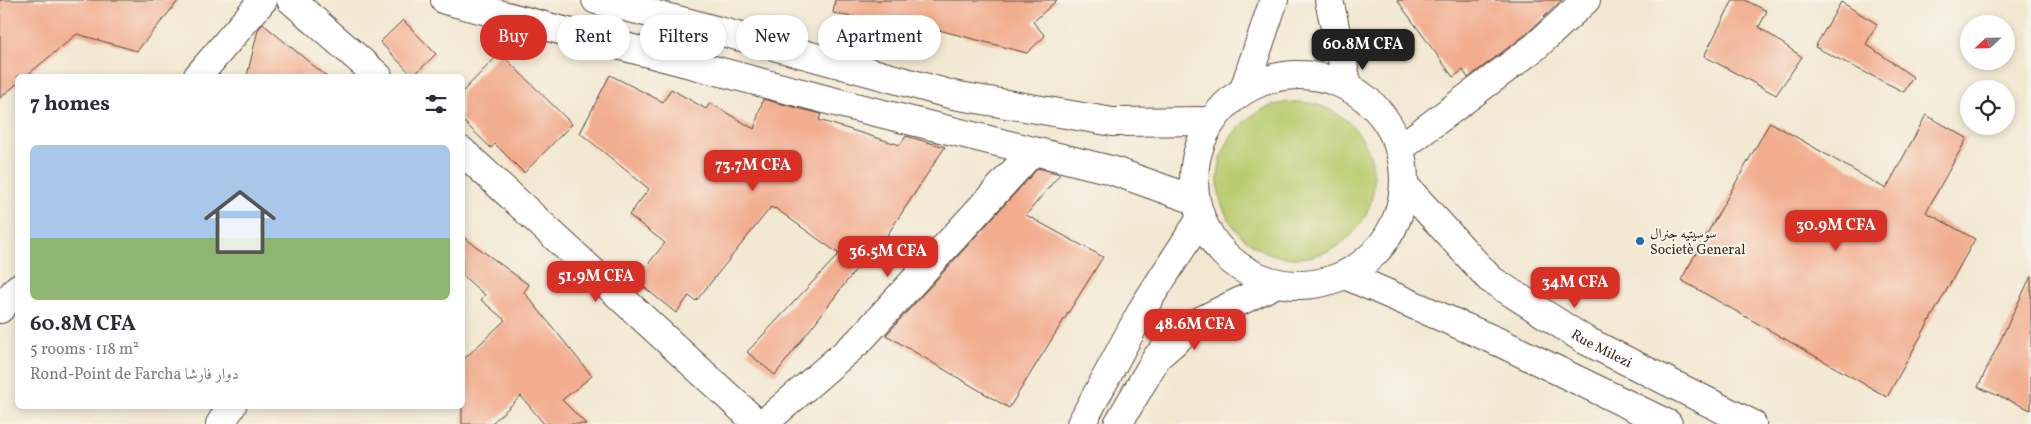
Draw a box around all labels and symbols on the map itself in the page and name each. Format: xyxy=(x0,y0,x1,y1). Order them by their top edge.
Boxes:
north arrow xyxy=(1960,15,2015,70)
pin: 60.8M CFA xyxy=(1306,28,1420,71)
pin: 73.7M CFA xyxy=(696,150,810,192)
pin: 30.9M CFA xyxy=(1779,210,1893,252)
place label: سوسيتيه جنرال Societè General xyxy=(1650,225,1745,260)
marker: سوسيتيه جنرال Societè General xyxy=(1634,235,1646,247)
pin: 36.5M CFA xyxy=(831,236,945,278)
pin: 51.9M CFA xyxy=(539,260,653,303)
pin: 34M CFA xyxy=(1529,266,1621,309)
pin: 48.6M CFA xyxy=(1138,308,1252,351)
street label: Rue Milezi xyxy=(1567,325,1635,373)

